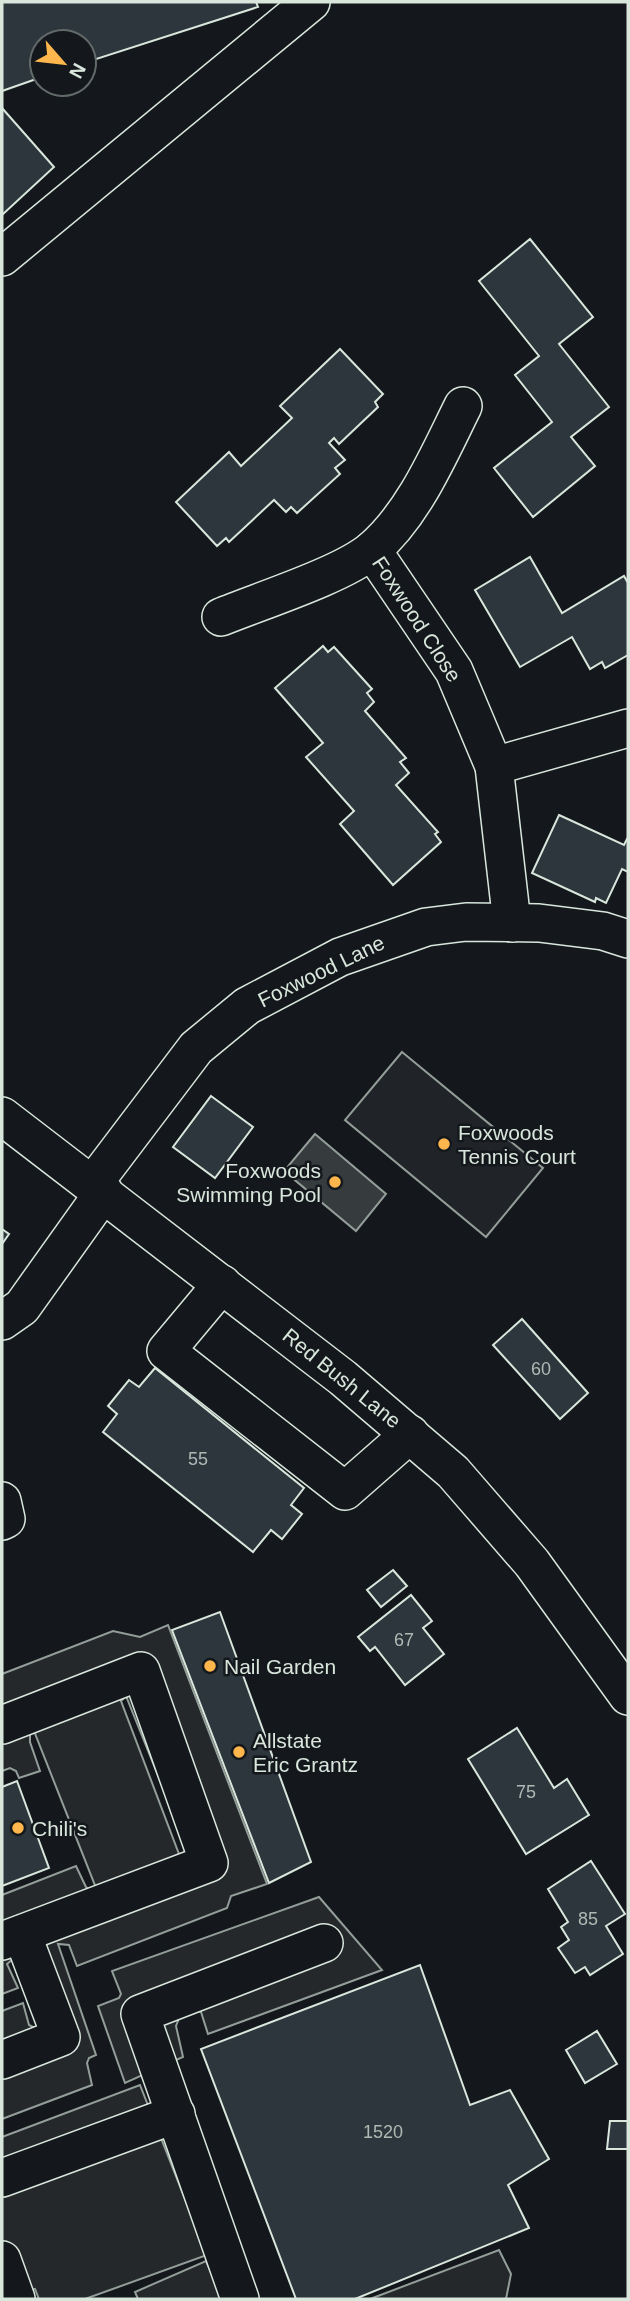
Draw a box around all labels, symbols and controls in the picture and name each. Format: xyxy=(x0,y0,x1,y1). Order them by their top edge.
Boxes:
north arrow xyxy=(28,28,98,98)
text: N xyxy=(65,60,90,82)
street label: Foxwood Close xyxy=(368,552,466,686)
street label: Foxwood Lane xyxy=(254,930,388,1012)
place label: Foxwoods Tennis Court xyxy=(458,1121,576,1168)
marker: Foxwoods Tennis Court xyxy=(436,1136,452,1152)
place label: Foxwoods Swimming Pool xyxy=(176,1159,321,1206)
marker: Foxwoods Swimming Pool xyxy=(327,1174,343,1190)
street label: Red Bush Lane xyxy=(279,1324,405,1432)
house number: 60 xyxy=(531,1359,551,1379)
house number: 55 xyxy=(188,1449,208,1469)
house number: 67 xyxy=(394,1630,414,1650)
place label: Nail Garden xyxy=(224,1655,336,1678)
marker: Nail Garden xyxy=(202,1658,218,1674)
place label: Allstate Eric Grantz xyxy=(253,1729,358,1776)
marker: Allstate Eric Grantz xyxy=(231,1744,247,1760)
house number: 75 xyxy=(516,1782,536,1802)
place label: Chili's xyxy=(32,1817,87,1840)
marker: Chili's xyxy=(10,1820,26,1836)
house number: 85 xyxy=(578,1909,598,1929)
house number: 1520 xyxy=(363,2122,403,2142)

